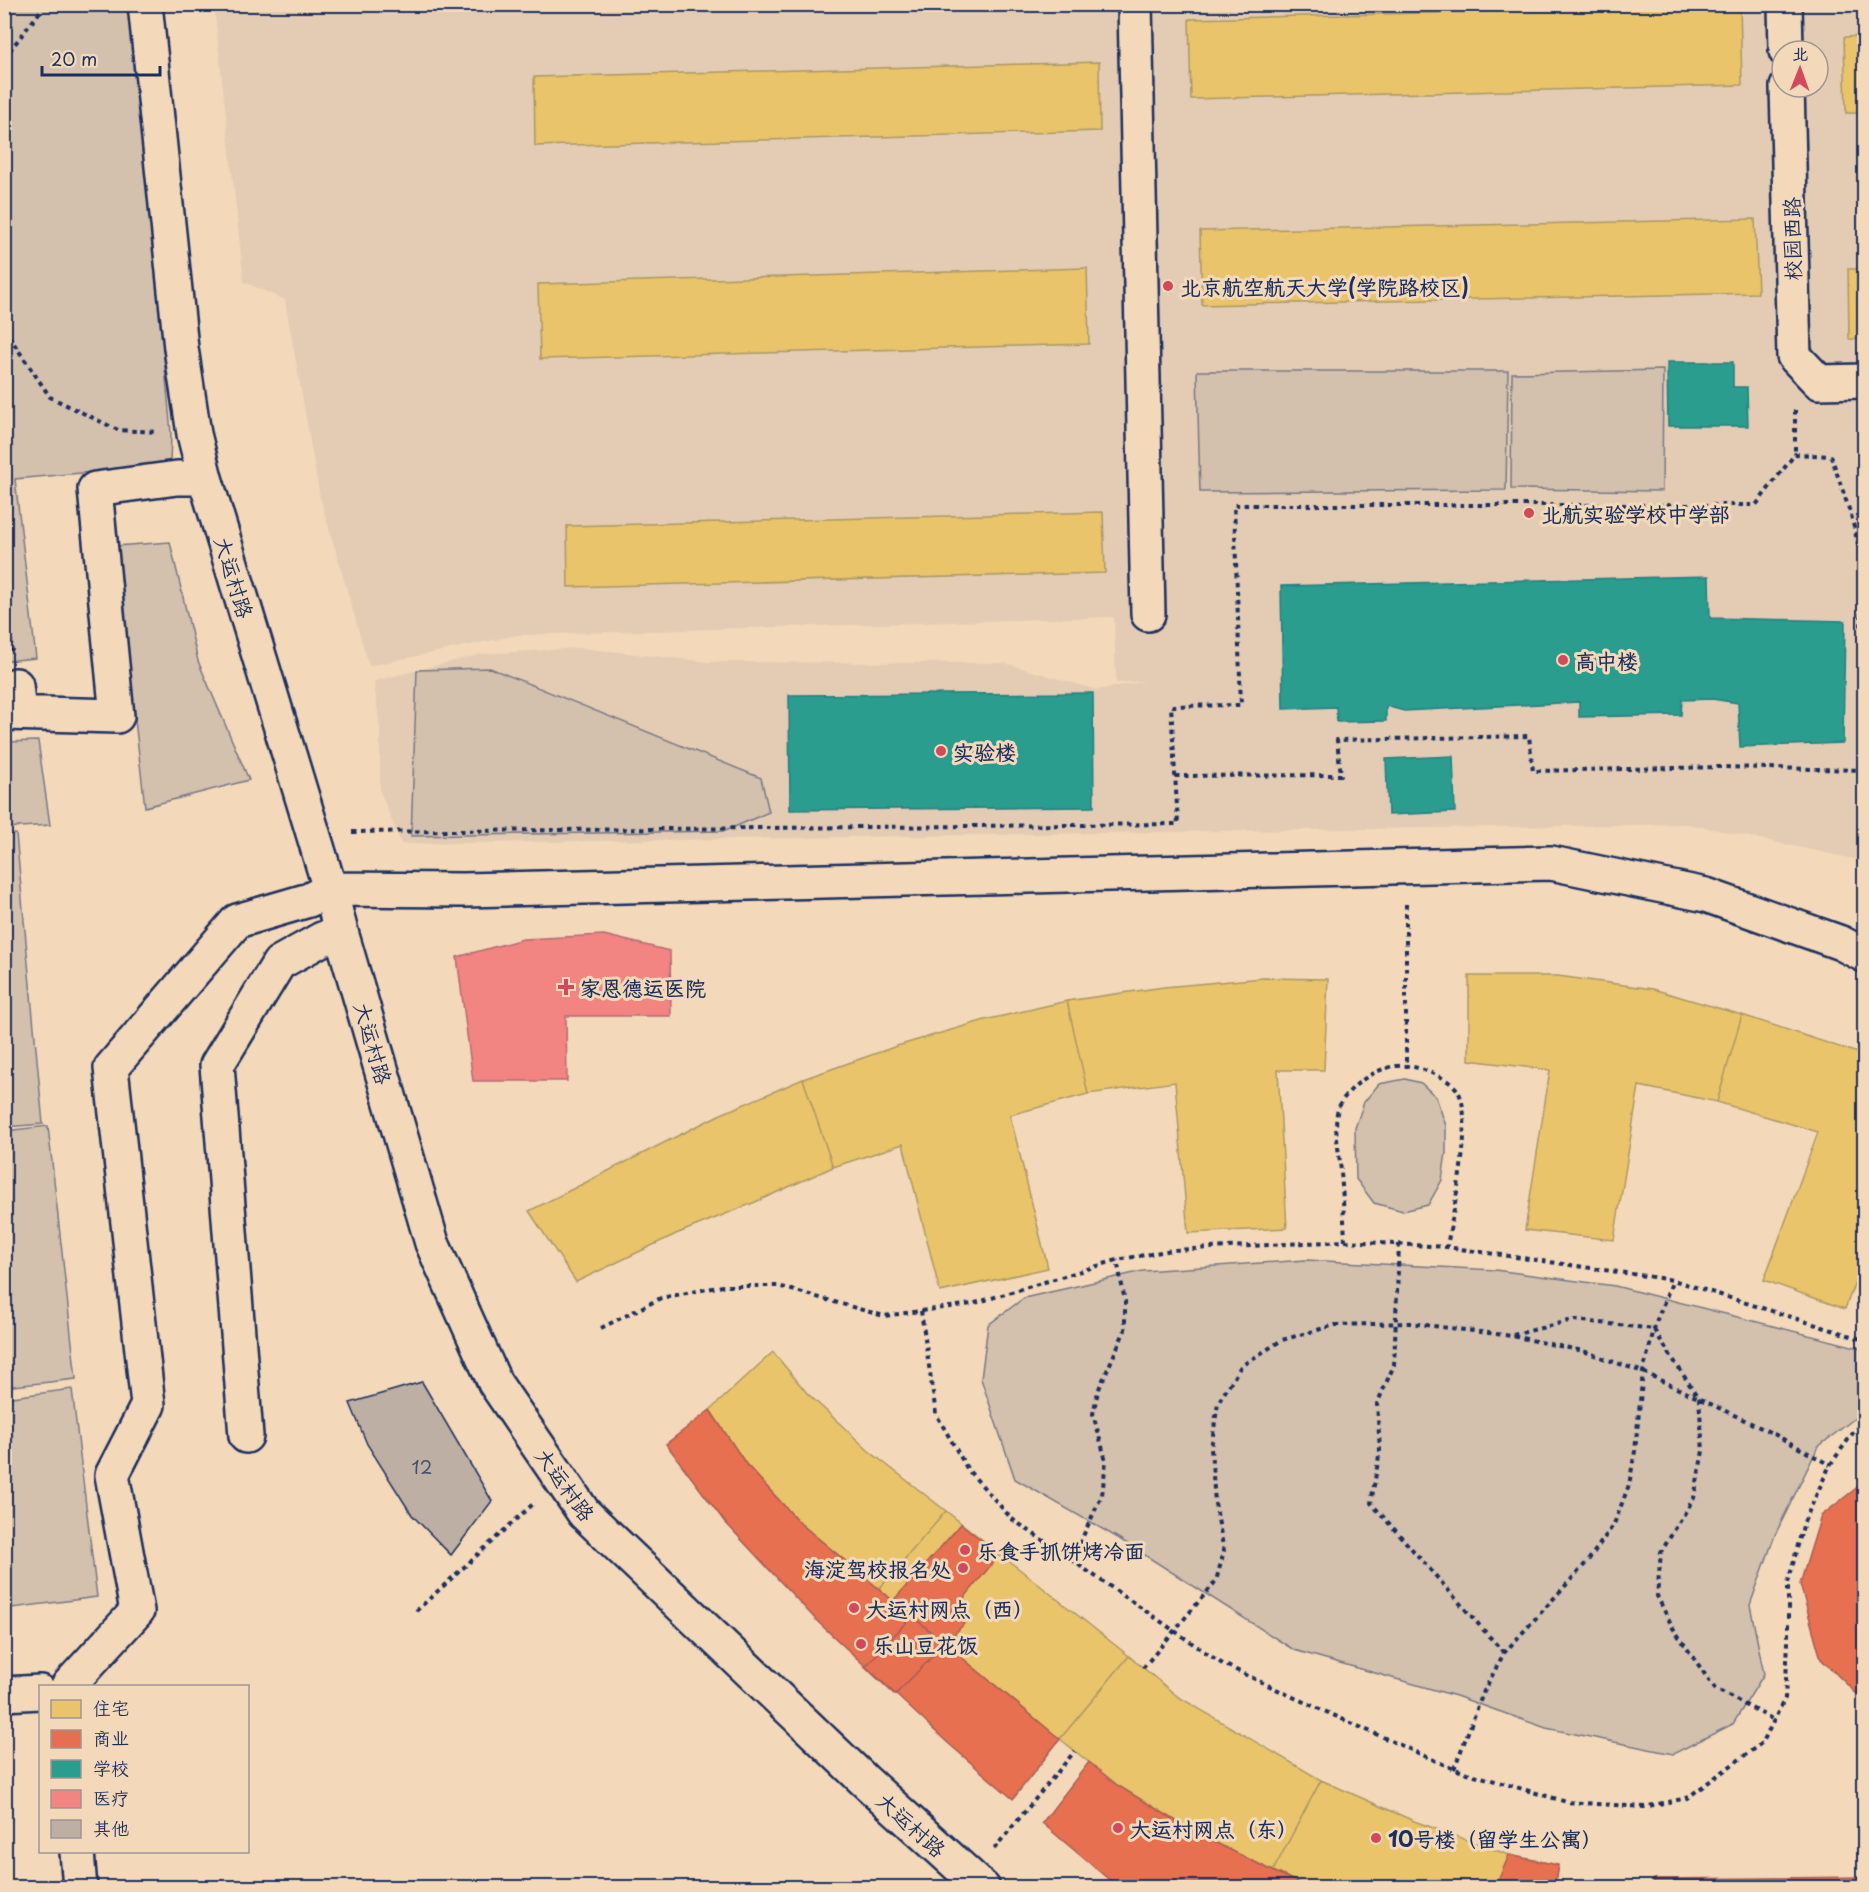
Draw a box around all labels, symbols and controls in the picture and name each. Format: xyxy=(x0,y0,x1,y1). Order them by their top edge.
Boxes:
scale bar xyxy=(42,39,160,77)
north arrow xyxy=(1770,39,1830,99)
text: 北 xyxy=(1792,41,1808,65)
text: 20 m xyxy=(51,45,97,72)
street label: 校园西路 xyxy=(1774,197,1808,281)
place label: 北京航空航天大学(学院路校区) xyxy=(1180,270,1469,302)
marker: 北京航空航天大学(学院路校区) xyxy=(1161,279,1175,293)
place label: 北航实验学校中学部 xyxy=(1541,497,1730,529)
marker: 北航实验学校中学部 xyxy=(1522,506,1536,520)
street label: 大运村路 xyxy=(207,532,263,622)
place label: 高中楼 xyxy=(1575,644,1638,676)
marker: 高中楼 xyxy=(1556,653,1570,667)
place label: 实验楼 xyxy=(953,735,1016,767)
marker: 实验楼 xyxy=(934,744,948,758)
place label: 家恩德运医院 xyxy=(580,971,706,1003)
marker: 家恩德运医院 xyxy=(557,978,575,996)
street label: 大运村路 xyxy=(347,998,401,1088)
street label: 大运村路 xyxy=(528,1441,604,1527)
house number: 12 xyxy=(412,1453,432,1480)
place label: 乐食手抓饼烤冷面 xyxy=(977,1534,1145,1566)
marker: 乐食手抓饼烤冷面 xyxy=(958,1543,972,1557)
place label: 海淀驾校报名处 xyxy=(804,1552,951,1584)
marker: 海淀驾校报名处 xyxy=(956,1561,970,1575)
place label: 大运村网点（西） xyxy=(866,1592,1034,1624)
marker: 大运村网点（西） xyxy=(847,1601,861,1615)
place label: 乐山豆花饭 xyxy=(873,1628,978,1660)
marker: 乐山豆花饭 xyxy=(854,1637,868,1651)
legend xyxy=(39,1685,249,1853)
text: 住宅 xyxy=(93,1694,129,1721)
text: 商业 xyxy=(93,1724,129,1751)
text: 学校 xyxy=(93,1754,129,1781)
text: 医疗 xyxy=(93,1784,129,1811)
street label: 大运村路 xyxy=(870,1784,954,1864)
place label: 大运村网点（东） xyxy=(1130,1812,1298,1844)
text: 其他 xyxy=(93,1814,129,1841)
marker: 大运村网点（东） xyxy=(1111,1821,1125,1835)
place label: 10号楼（留学生公寓） xyxy=(1388,1822,1603,1854)
marker: 10号楼（留学生公寓） xyxy=(1369,1831,1383,1845)

